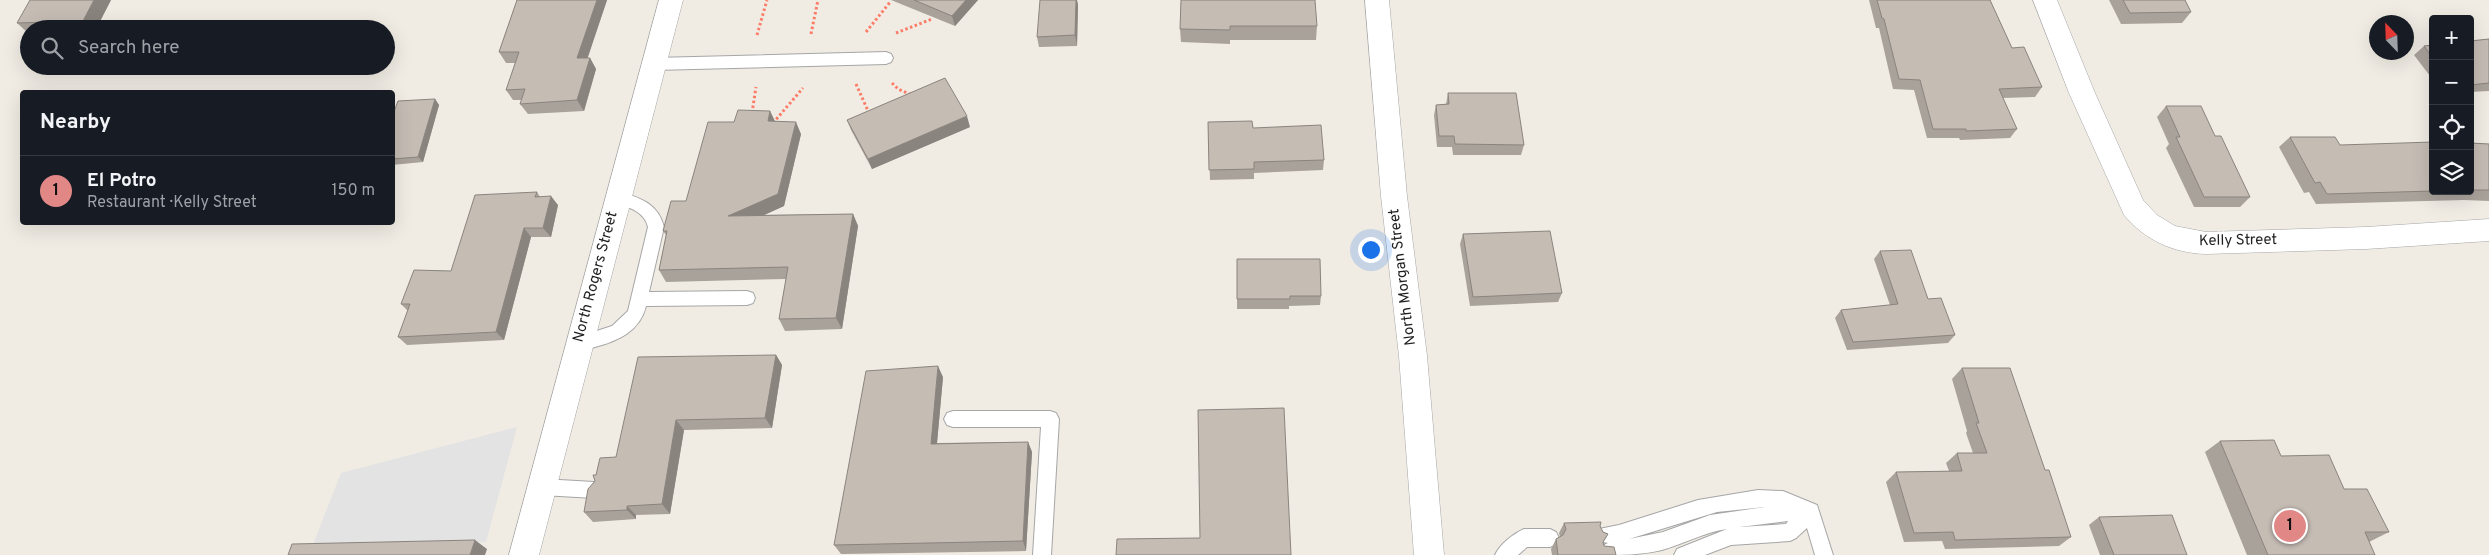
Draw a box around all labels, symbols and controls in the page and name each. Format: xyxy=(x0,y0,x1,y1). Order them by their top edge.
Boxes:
north arrow xyxy=(2369,15,2414,60)
map controls xyxy=(2429,15,2474,195)
button: + xyxy=(2429,15,2474,60)
search box xyxy=(20,20,395,75)
icon: search xyxy=(38,34,66,62)
text: Search here xyxy=(78,36,180,60)
button: − xyxy=(2429,60,2474,105)
button: locate xyxy=(2429,105,2474,150)
text: Nearby xyxy=(40,109,111,136)
button: layers xyxy=(2429,150,2474,195)
text: El Potro xyxy=(87,169,157,193)
text: 1 xyxy=(53,181,59,201)
text: 150 m xyxy=(332,181,375,201)
text: Restaurant · Kelly Street xyxy=(87,193,257,213)
street label: North Morgan Street xyxy=(1385,207,1421,347)
street label: North Rogers Street xyxy=(569,209,623,345)
street label: Kelly Street xyxy=(2199,231,2277,251)
your location xyxy=(1358,237,1384,263)
pin: 1 xyxy=(2274,507,2306,545)

